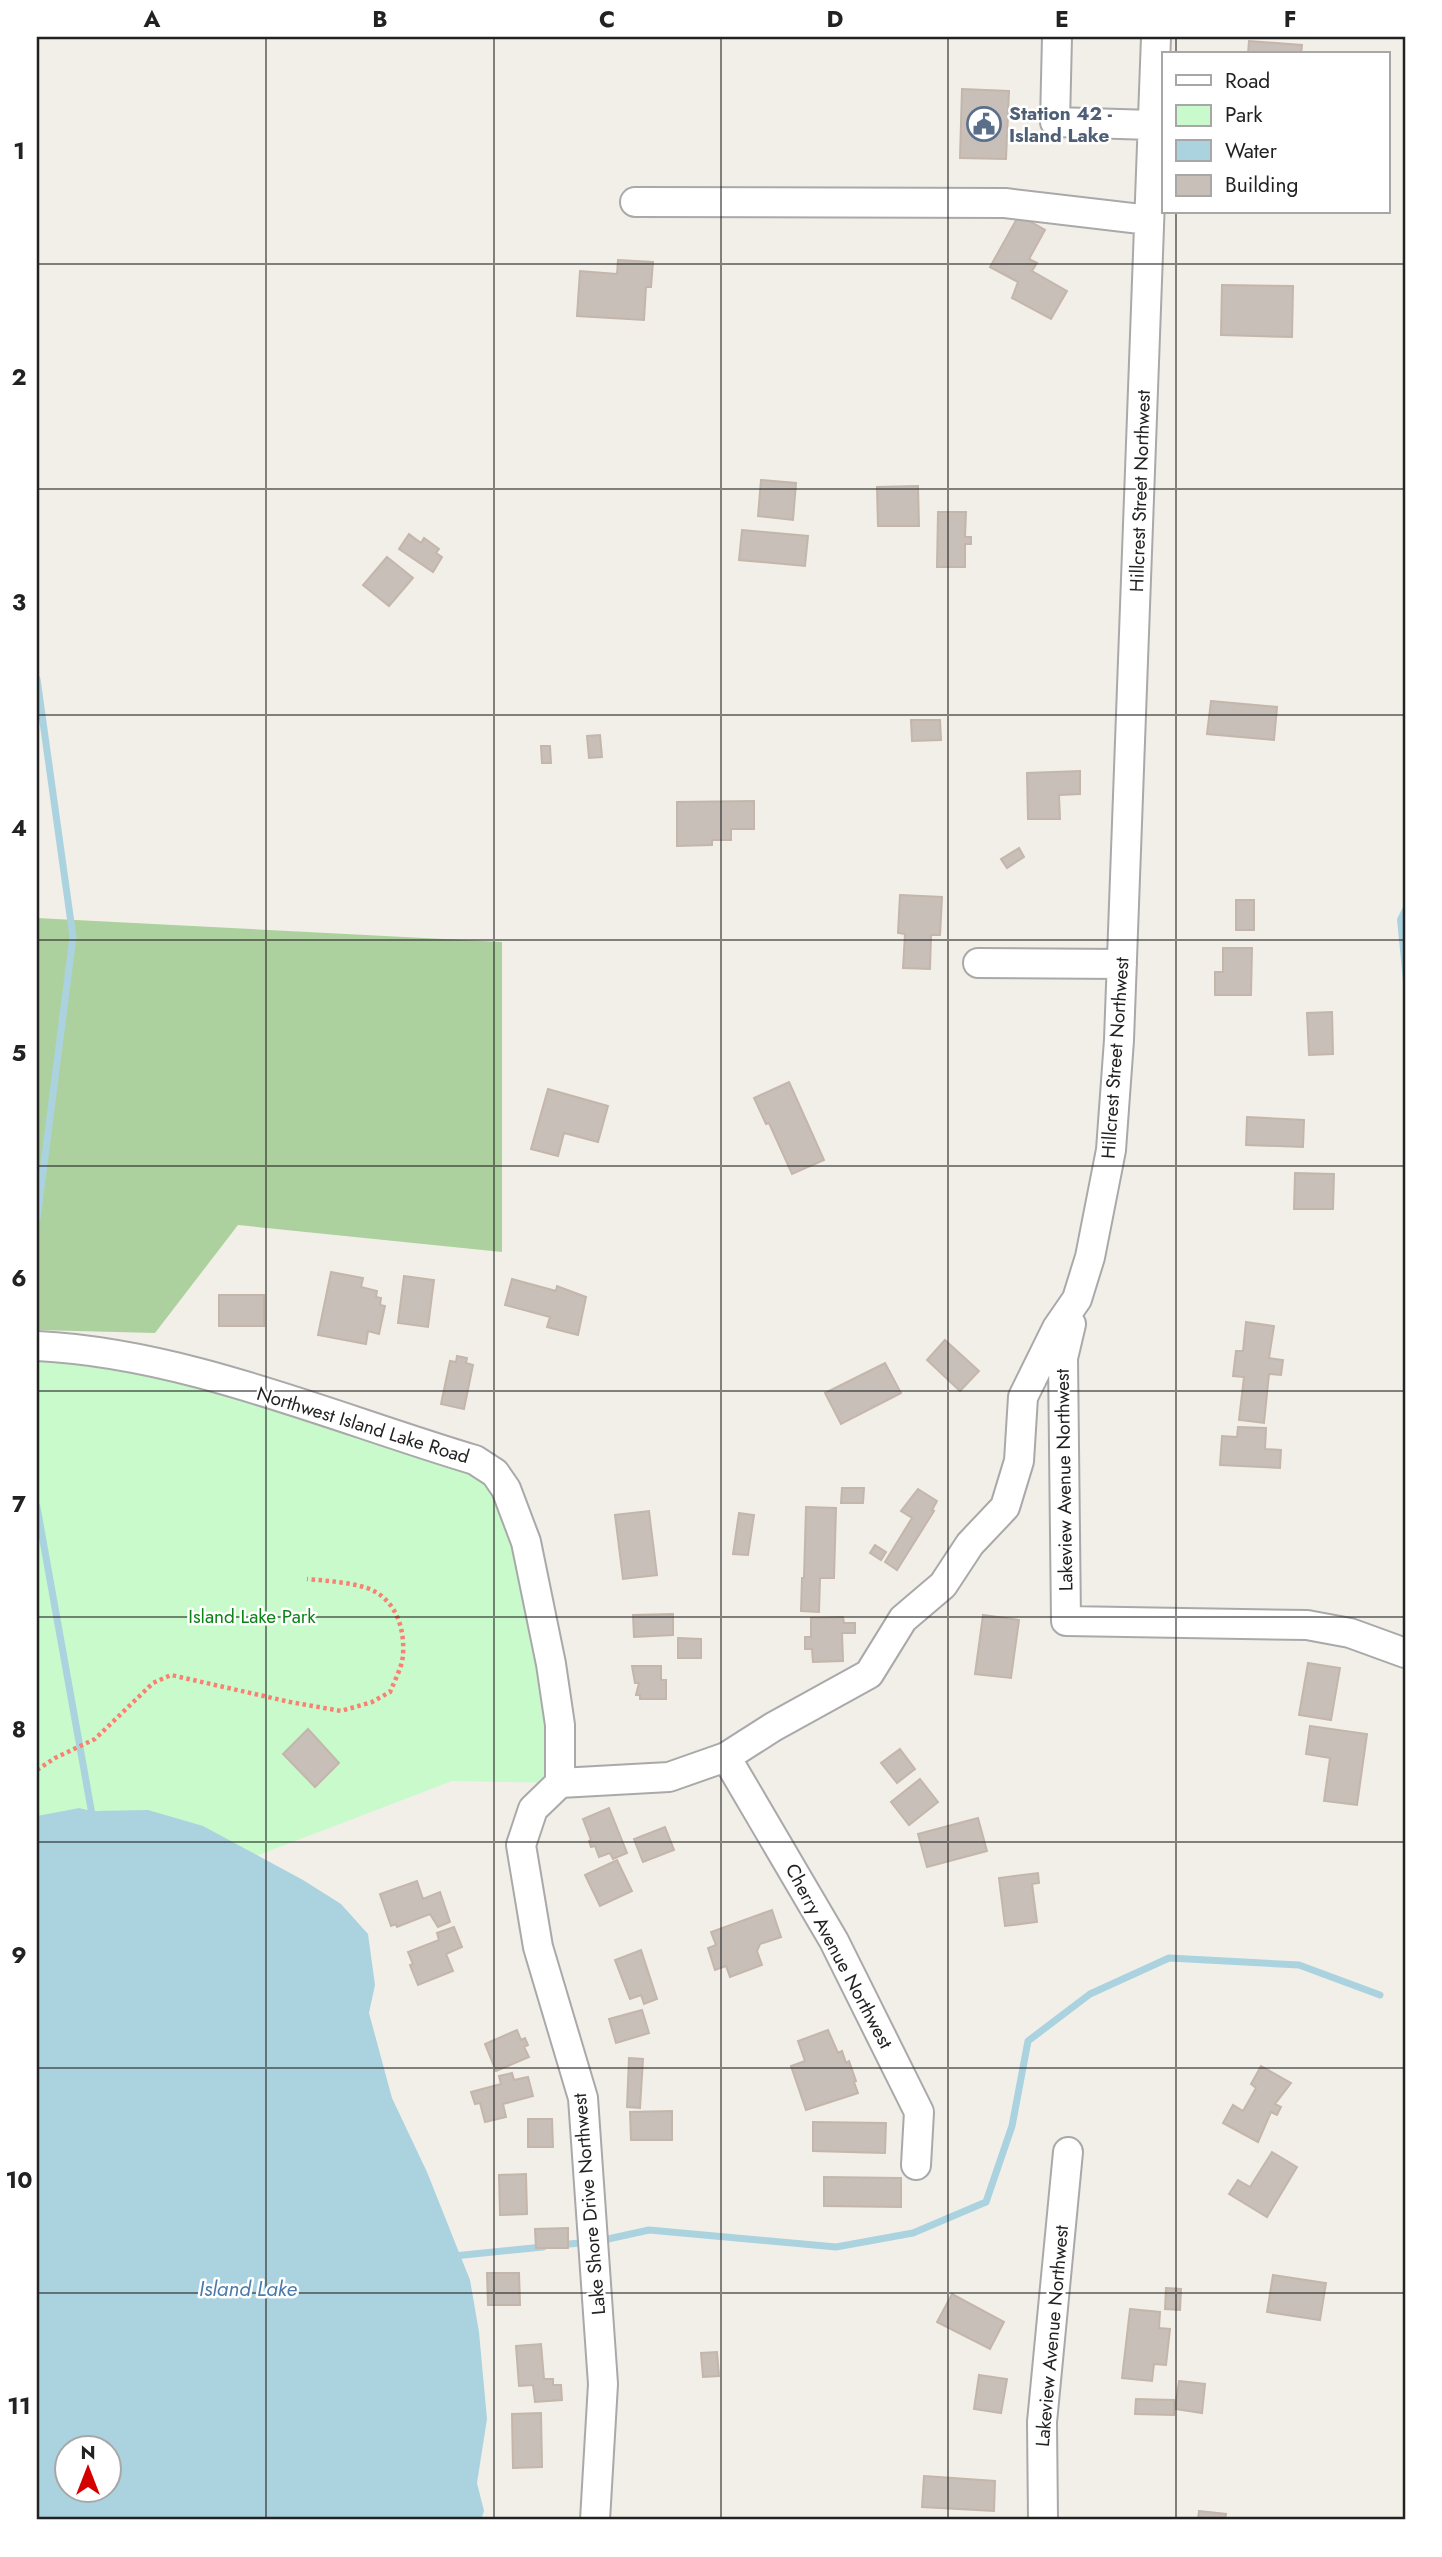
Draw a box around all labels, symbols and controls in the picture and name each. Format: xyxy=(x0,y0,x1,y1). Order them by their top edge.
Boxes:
text: A xyxy=(143,2,161,36)
text: B xyxy=(372,2,388,36)
text: C xyxy=(599,2,615,36)
text: D xyxy=(827,2,844,36)
text: E xyxy=(1055,2,1069,36)
text: F xyxy=(1284,2,1296,36)
legend xyxy=(1162,52,1390,214)
text: Road xyxy=(1225,66,1270,96)
place label: Station 42 - Island Lake xyxy=(1009,100,1113,149)
text: Park xyxy=(1225,100,1263,130)
public building icon: Station 42 - Island Lake xyxy=(965,105,1003,143)
text: 1 xyxy=(13,134,25,168)
text: Water xyxy=(1225,136,1278,166)
text: Building xyxy=(1225,170,1298,200)
text: 2 xyxy=(11,360,27,394)
street label: Hillcrest Street Northwest xyxy=(1123,389,1157,592)
text: 3 xyxy=(12,585,26,619)
text: 4 xyxy=(11,811,27,845)
street label: Hillcrest Street Northwest xyxy=(1094,956,1136,1160)
text: 5 xyxy=(12,1036,26,1070)
text: 6 xyxy=(11,1261,27,1295)
street label: Lakeview Avenue Northwest xyxy=(1049,1368,1079,1591)
street label: Northwest Island Lake Road xyxy=(253,1380,473,1470)
text: 7 xyxy=(12,1487,26,1521)
park label: Island Lake Park xyxy=(188,1603,316,1630)
text: 8 xyxy=(12,1712,26,1746)
street label: Cherry Avenue Northwest xyxy=(779,1859,899,2054)
text: 9 xyxy=(11,1938,27,1972)
street label: Lake Shore Drive Northwest xyxy=(566,2092,612,2316)
text: 10 xyxy=(6,2163,32,2197)
street label: Lakeview Avenue Northwest xyxy=(1029,2224,1075,2448)
water label: Island Lake xyxy=(199,2274,298,2304)
text: 11 xyxy=(7,2389,31,2423)
north arrow xyxy=(52,2434,122,2504)
text: N xyxy=(80,2439,96,2466)

